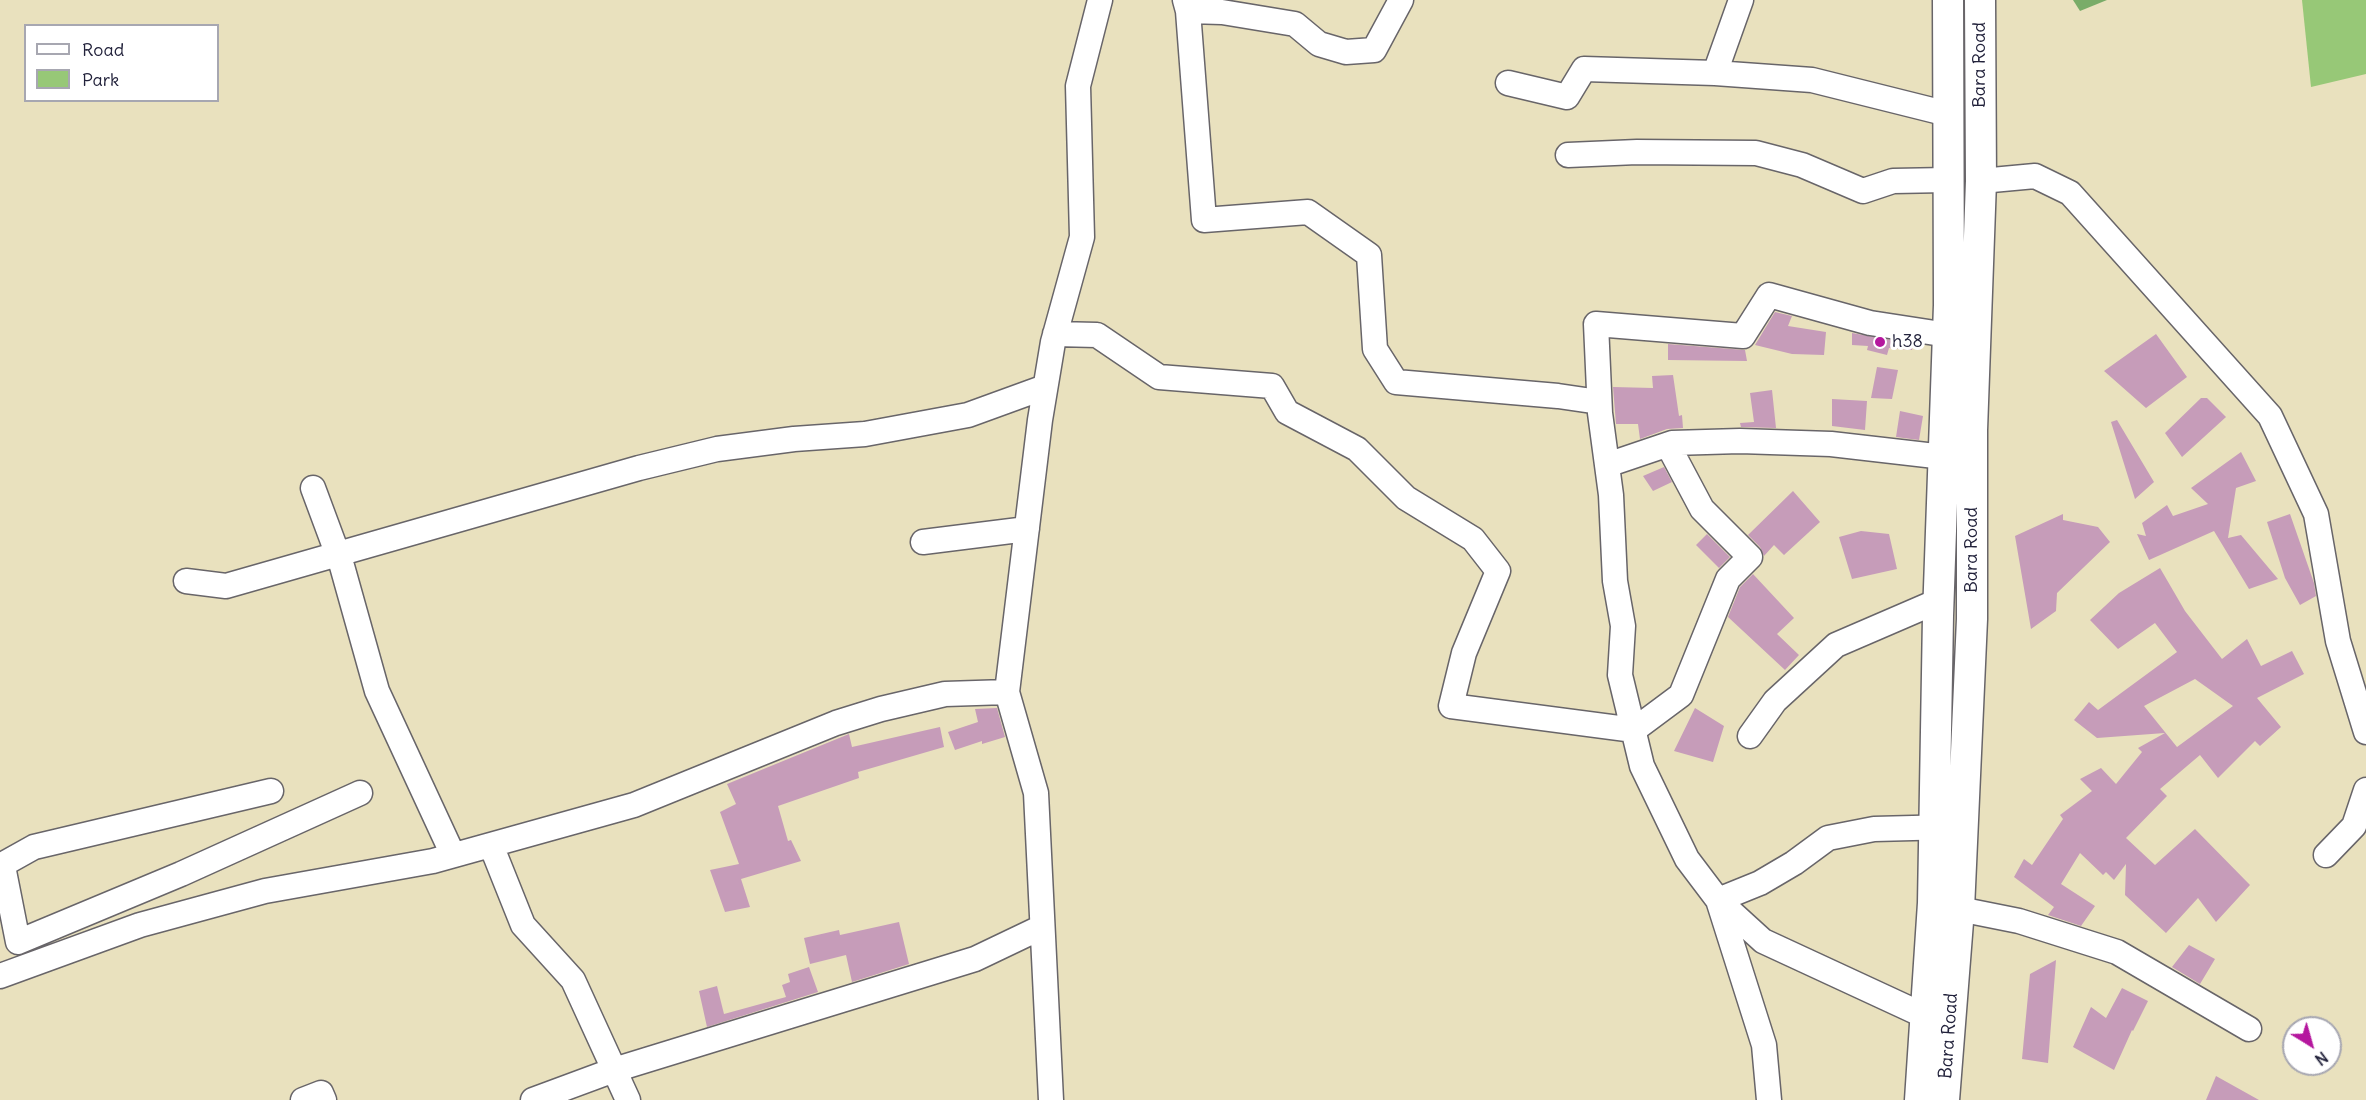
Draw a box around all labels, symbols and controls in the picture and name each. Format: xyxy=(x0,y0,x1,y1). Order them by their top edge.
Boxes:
street label: Bara Road xyxy=(1969,22,1991,108)
legend xyxy=(24,24,219,102)
text: Road xyxy=(82,38,124,61)
text: Park xyxy=(82,68,119,91)
place label: h38 xyxy=(1892,331,1923,353)
marker: h38 xyxy=(1873,335,1887,349)
street label: Bara Road xyxy=(1961,507,1983,593)
street label: Bara Road xyxy=(1935,992,1963,1080)
north arrow xyxy=(2282,1016,2342,1076)
text: N xyxy=(2311,1047,2332,1070)

